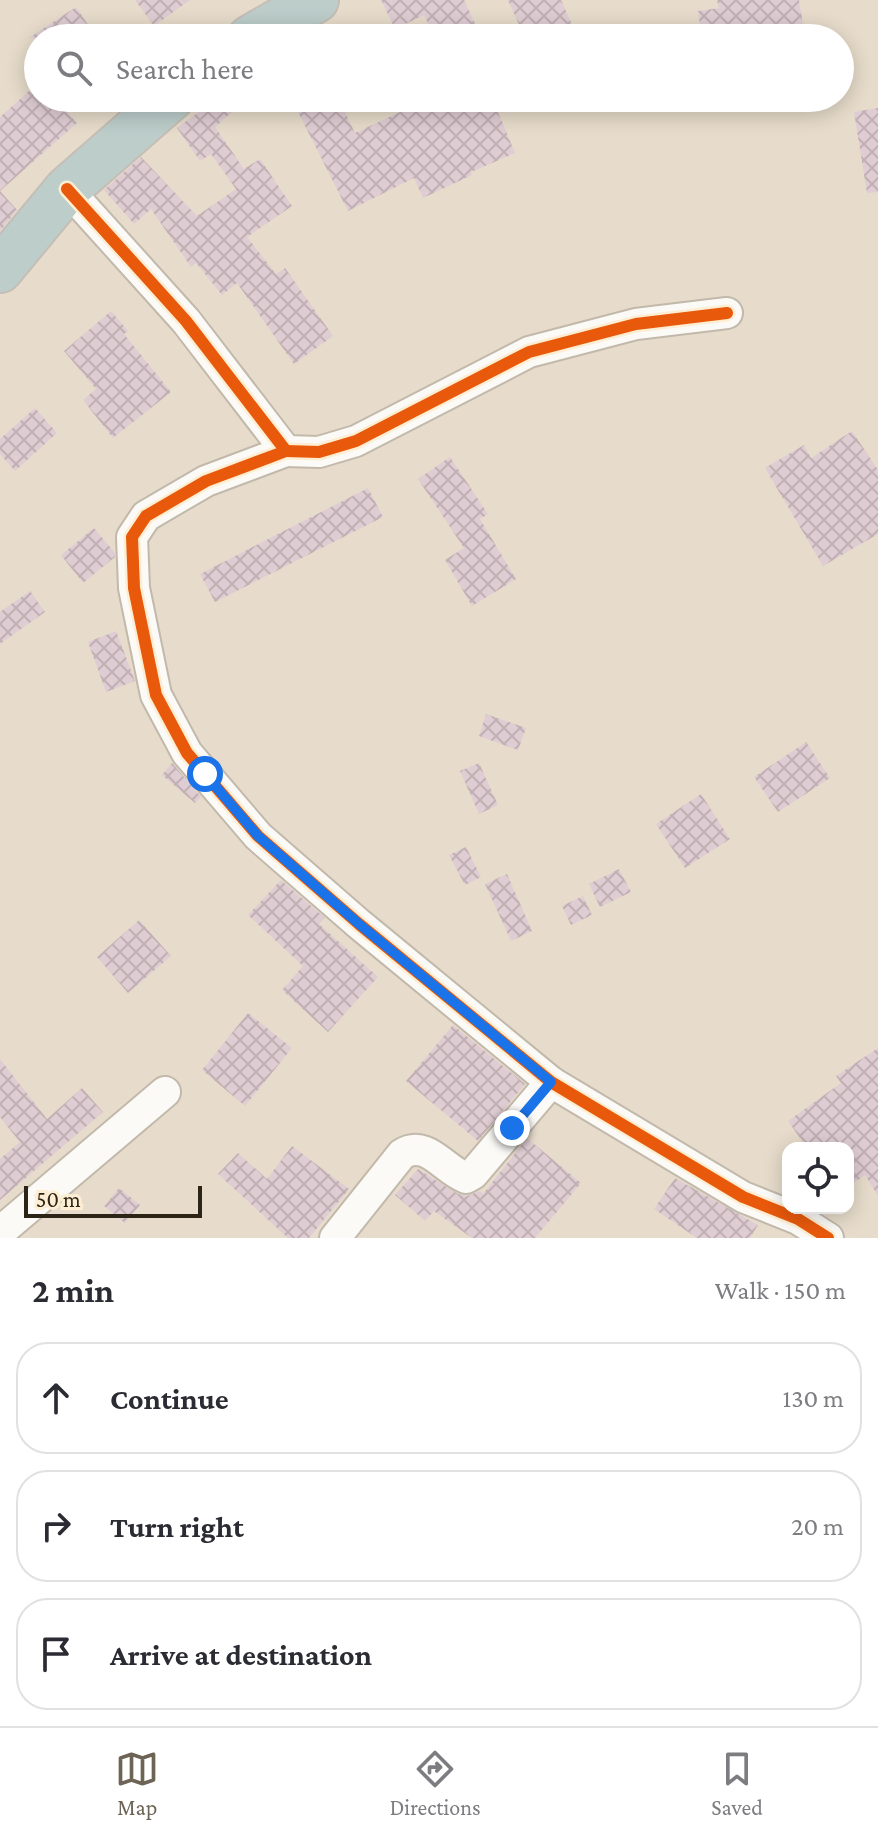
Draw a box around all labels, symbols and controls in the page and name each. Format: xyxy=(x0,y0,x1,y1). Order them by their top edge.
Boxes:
search box xyxy=(24,24,854,112)
icon: search xyxy=(52,46,96,90)
text: Search here xyxy=(116,52,254,85)
route start xyxy=(187,756,223,792)
route end xyxy=(494,1110,530,1146)
map controls xyxy=(782,1142,854,1214)
button: locate xyxy=(782,1142,854,1214)
scale bar xyxy=(24,1182,202,1218)
text: 50 m xyxy=(36,1187,81,1212)
text: 2 min xyxy=(32,1272,114,1309)
text: Walk · 150 m xyxy=(715,1276,846,1305)
icon: ahead xyxy=(34,1376,78,1420)
text: Continue xyxy=(110,1382,229,1415)
text: 130 m xyxy=(783,1384,844,1413)
icon: right xyxy=(34,1504,78,1548)
text: Turn right xyxy=(110,1510,244,1543)
text: 20 m xyxy=(791,1512,844,1541)
icon: arrive xyxy=(34,1632,78,1676)
text: Arrive at destination xyxy=(110,1638,372,1671)
tab: Map xyxy=(115,1747,159,1820)
tab: Directions xyxy=(390,1747,481,1820)
tab: Saved xyxy=(711,1747,763,1820)

